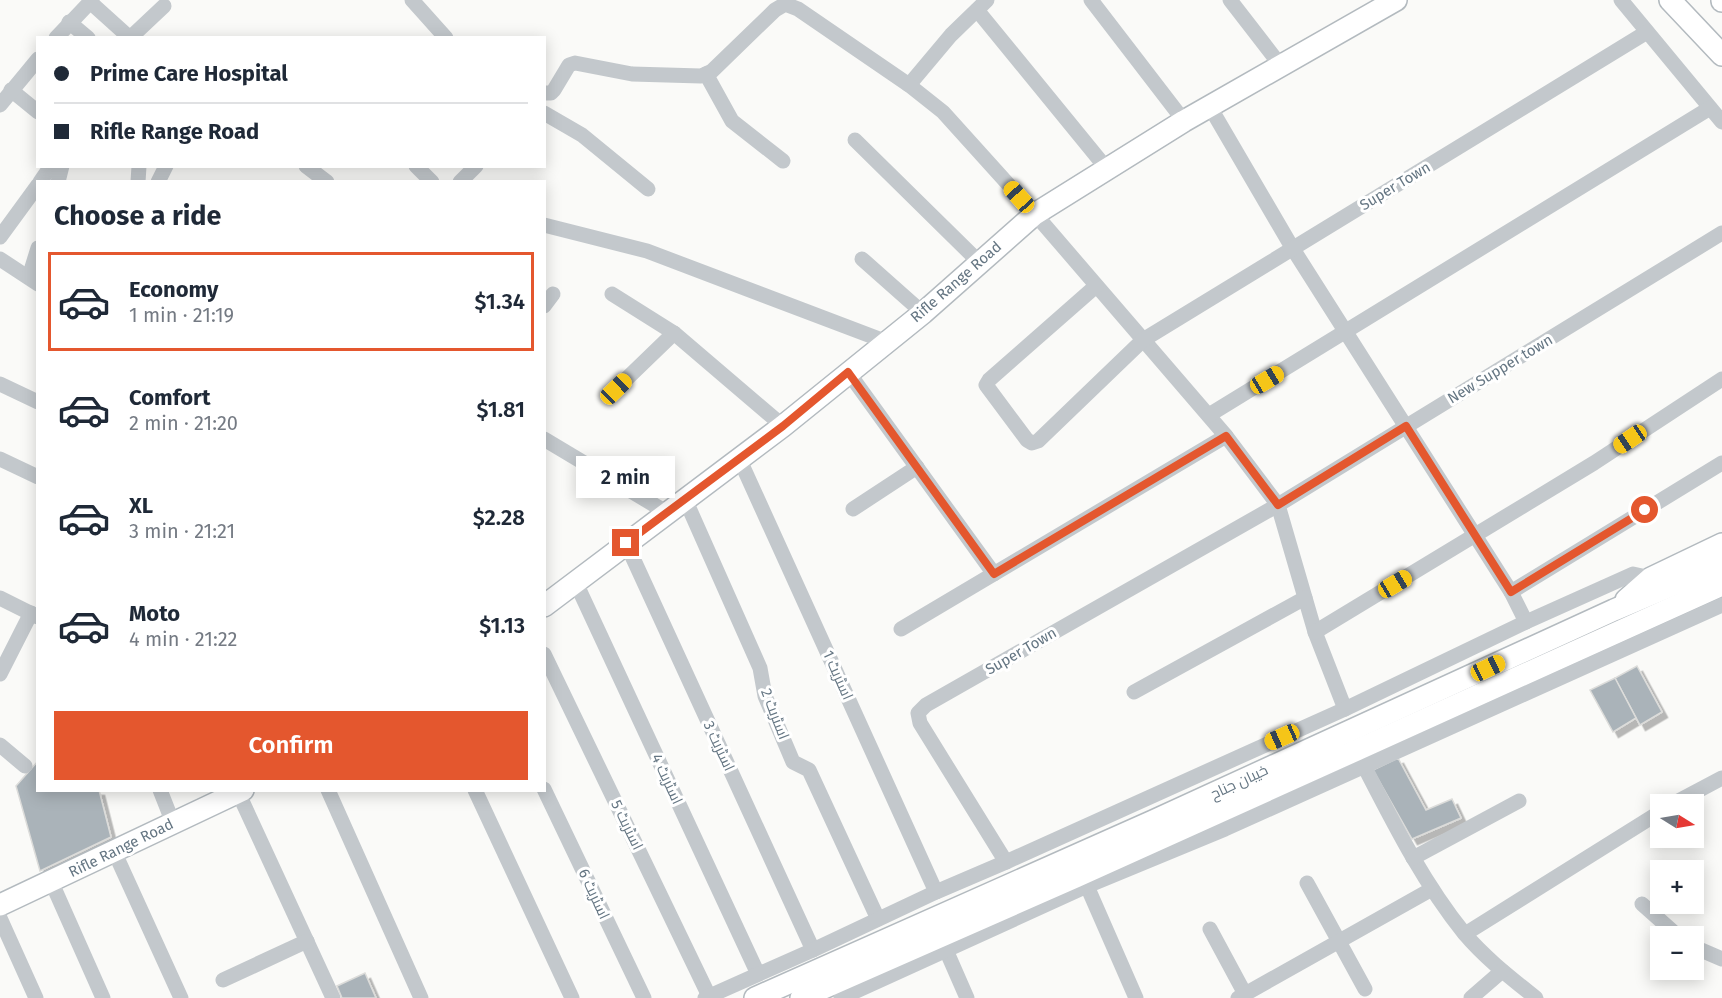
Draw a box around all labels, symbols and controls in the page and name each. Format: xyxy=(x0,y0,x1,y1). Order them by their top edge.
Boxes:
text: Prime Care Hospital xyxy=(90,60,288,87)
text: Rifle Range Road xyxy=(90,118,259,145)
street label: Super Town xyxy=(1357,158,1433,214)
car xyxy=(1000,178,1038,216)
text: Choose a ride xyxy=(54,200,221,232)
street label: Rifle Range Road xyxy=(907,238,1005,326)
icon: car xyxy=(57,275,111,329)
text: Economy xyxy=(129,276,218,303)
text: $1.34 xyxy=(475,288,525,315)
text: 1 min · 21:19 xyxy=(129,303,234,327)
street label: New Supper town xyxy=(1444,331,1556,407)
car xyxy=(1247,363,1287,397)
car xyxy=(597,370,635,408)
icon: car xyxy=(57,383,111,437)
text: Comfort xyxy=(129,384,210,411)
text: $1.81 xyxy=(476,396,525,423)
text: 2 min · 21:20 xyxy=(129,411,238,435)
car xyxy=(1610,421,1650,457)
callout: 2 min xyxy=(576,456,676,498)
text: 2 min xyxy=(601,465,650,489)
icon: car xyxy=(57,491,111,545)
text: XL xyxy=(129,492,153,519)
route start xyxy=(1631,496,1658,523)
text: $2.28 xyxy=(473,504,525,531)
text: 3 min · 21:21 xyxy=(129,519,235,543)
route end xyxy=(612,529,639,556)
car xyxy=(1375,567,1415,601)
icon: car xyxy=(57,599,111,653)
text: Moto xyxy=(129,600,180,627)
text: $1.13 xyxy=(479,612,525,639)
street label: Super Town xyxy=(982,623,1060,679)
text: 4 min · 21:22 xyxy=(129,627,238,651)
street label: اسٹریٹ 1 xyxy=(819,648,857,702)
car xyxy=(1468,652,1508,684)
street label: اسٹریٹ 2 xyxy=(757,686,793,742)
button: Confirm xyxy=(54,711,528,780)
street label: اسٹریٹ 3 xyxy=(700,718,738,774)
car xyxy=(1262,721,1302,753)
street label: اسٹریٹ 4 xyxy=(648,751,686,807)
street label: خیبان جناح xyxy=(1207,761,1271,805)
north arrow xyxy=(1650,794,1704,848)
map controls xyxy=(1650,794,1704,980)
street label: اسٹریٹ 5 xyxy=(607,797,647,853)
street label: Rifle Range Road xyxy=(66,815,176,881)
button: + xyxy=(1650,860,1704,914)
street label: اسٹریٹ 6 xyxy=(575,866,613,922)
button: − xyxy=(1650,926,1704,980)

